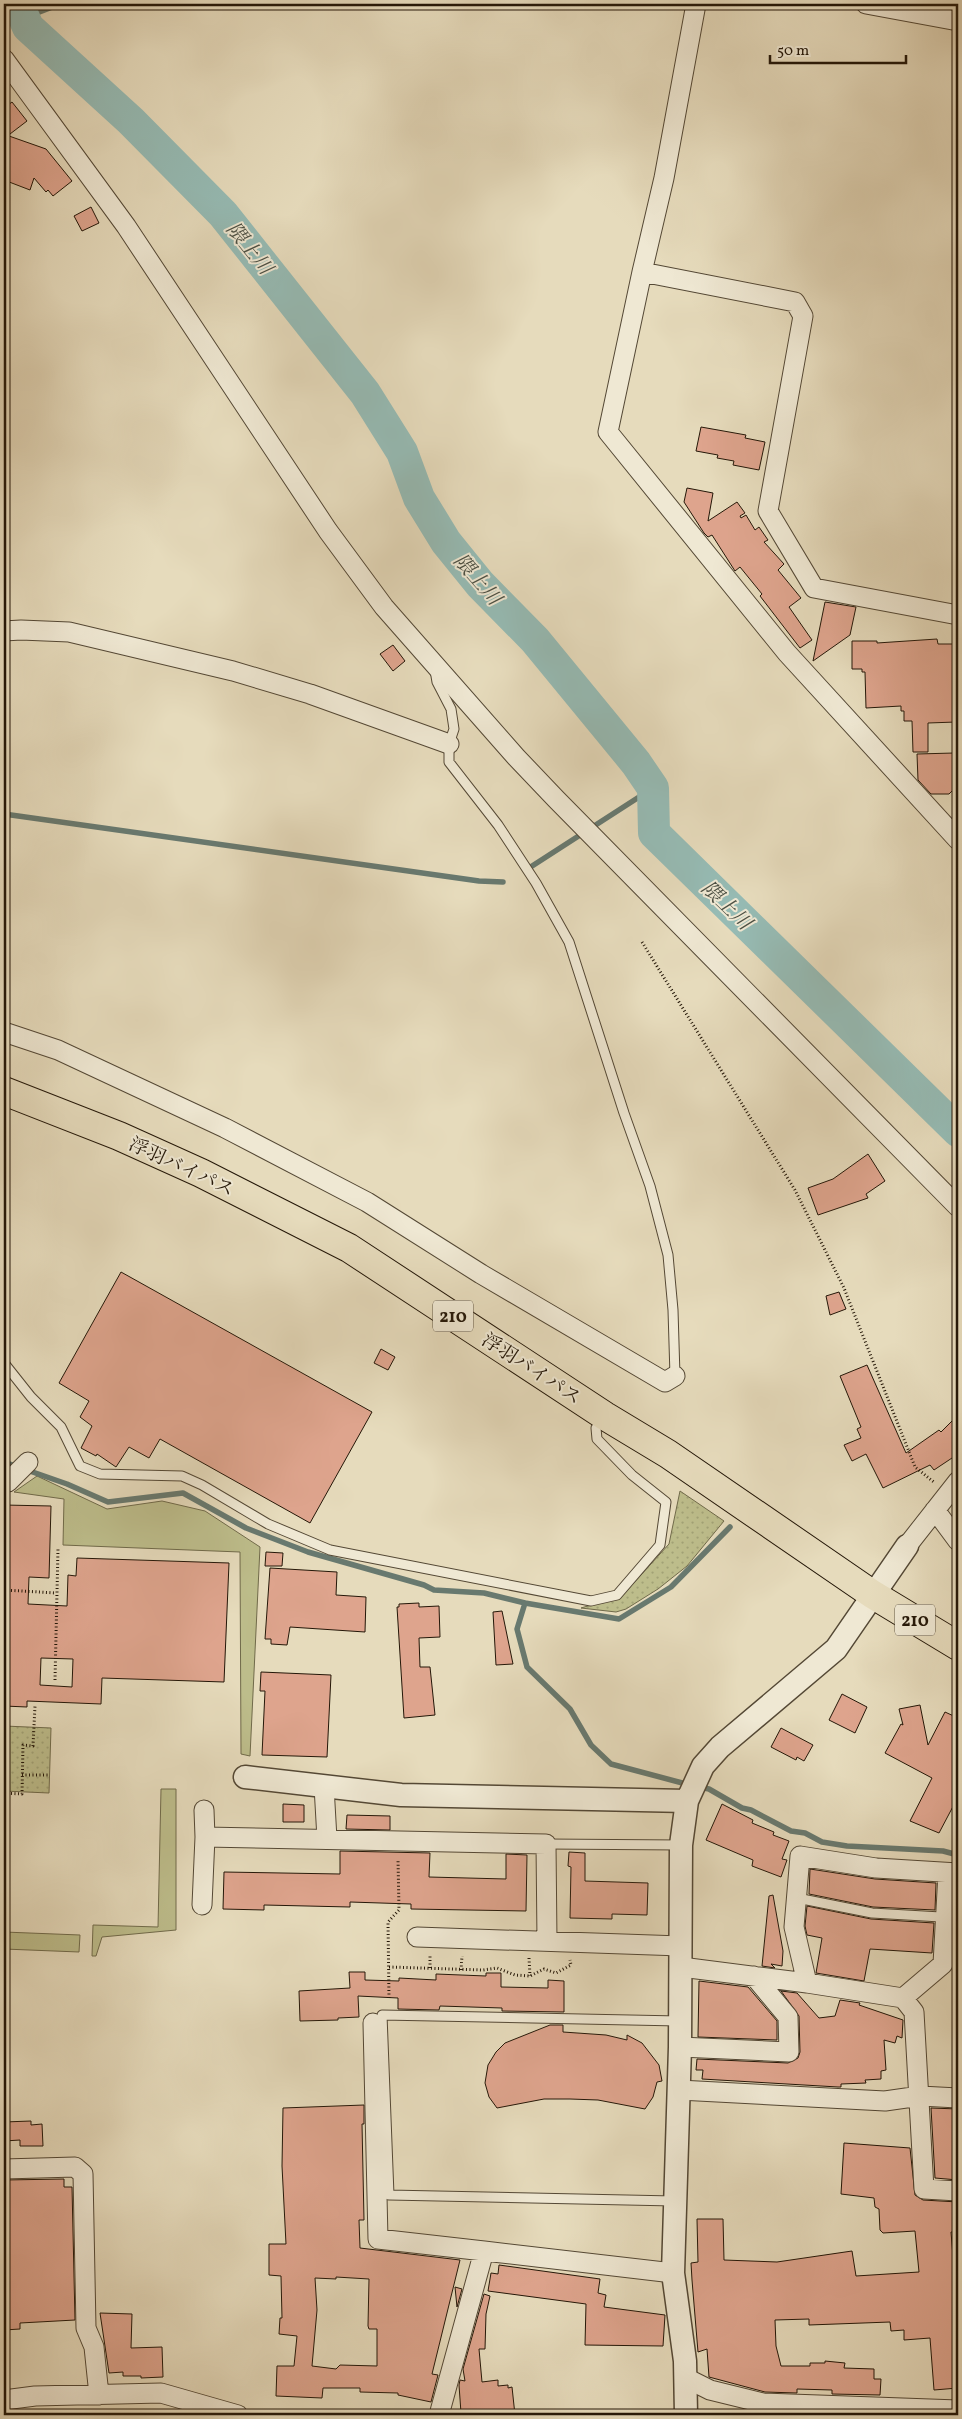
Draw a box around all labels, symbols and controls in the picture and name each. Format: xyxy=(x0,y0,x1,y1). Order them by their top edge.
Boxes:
scale bar xyxy=(770,32,906,64)
text: 50 m xyxy=(777,41,809,62)
water label: 隈上川 xyxy=(219,217,279,283)
water label: 隈上川 xyxy=(446,548,508,614)
water label: 隈上川 xyxy=(694,876,758,939)
street label: 浮羽バイパス xyxy=(124,1132,238,1204)
road number: 210 xyxy=(433,1300,473,1332)
street label: 浮羽バイパス xyxy=(476,1328,586,1412)
road number: 210 xyxy=(895,1604,935,1636)

